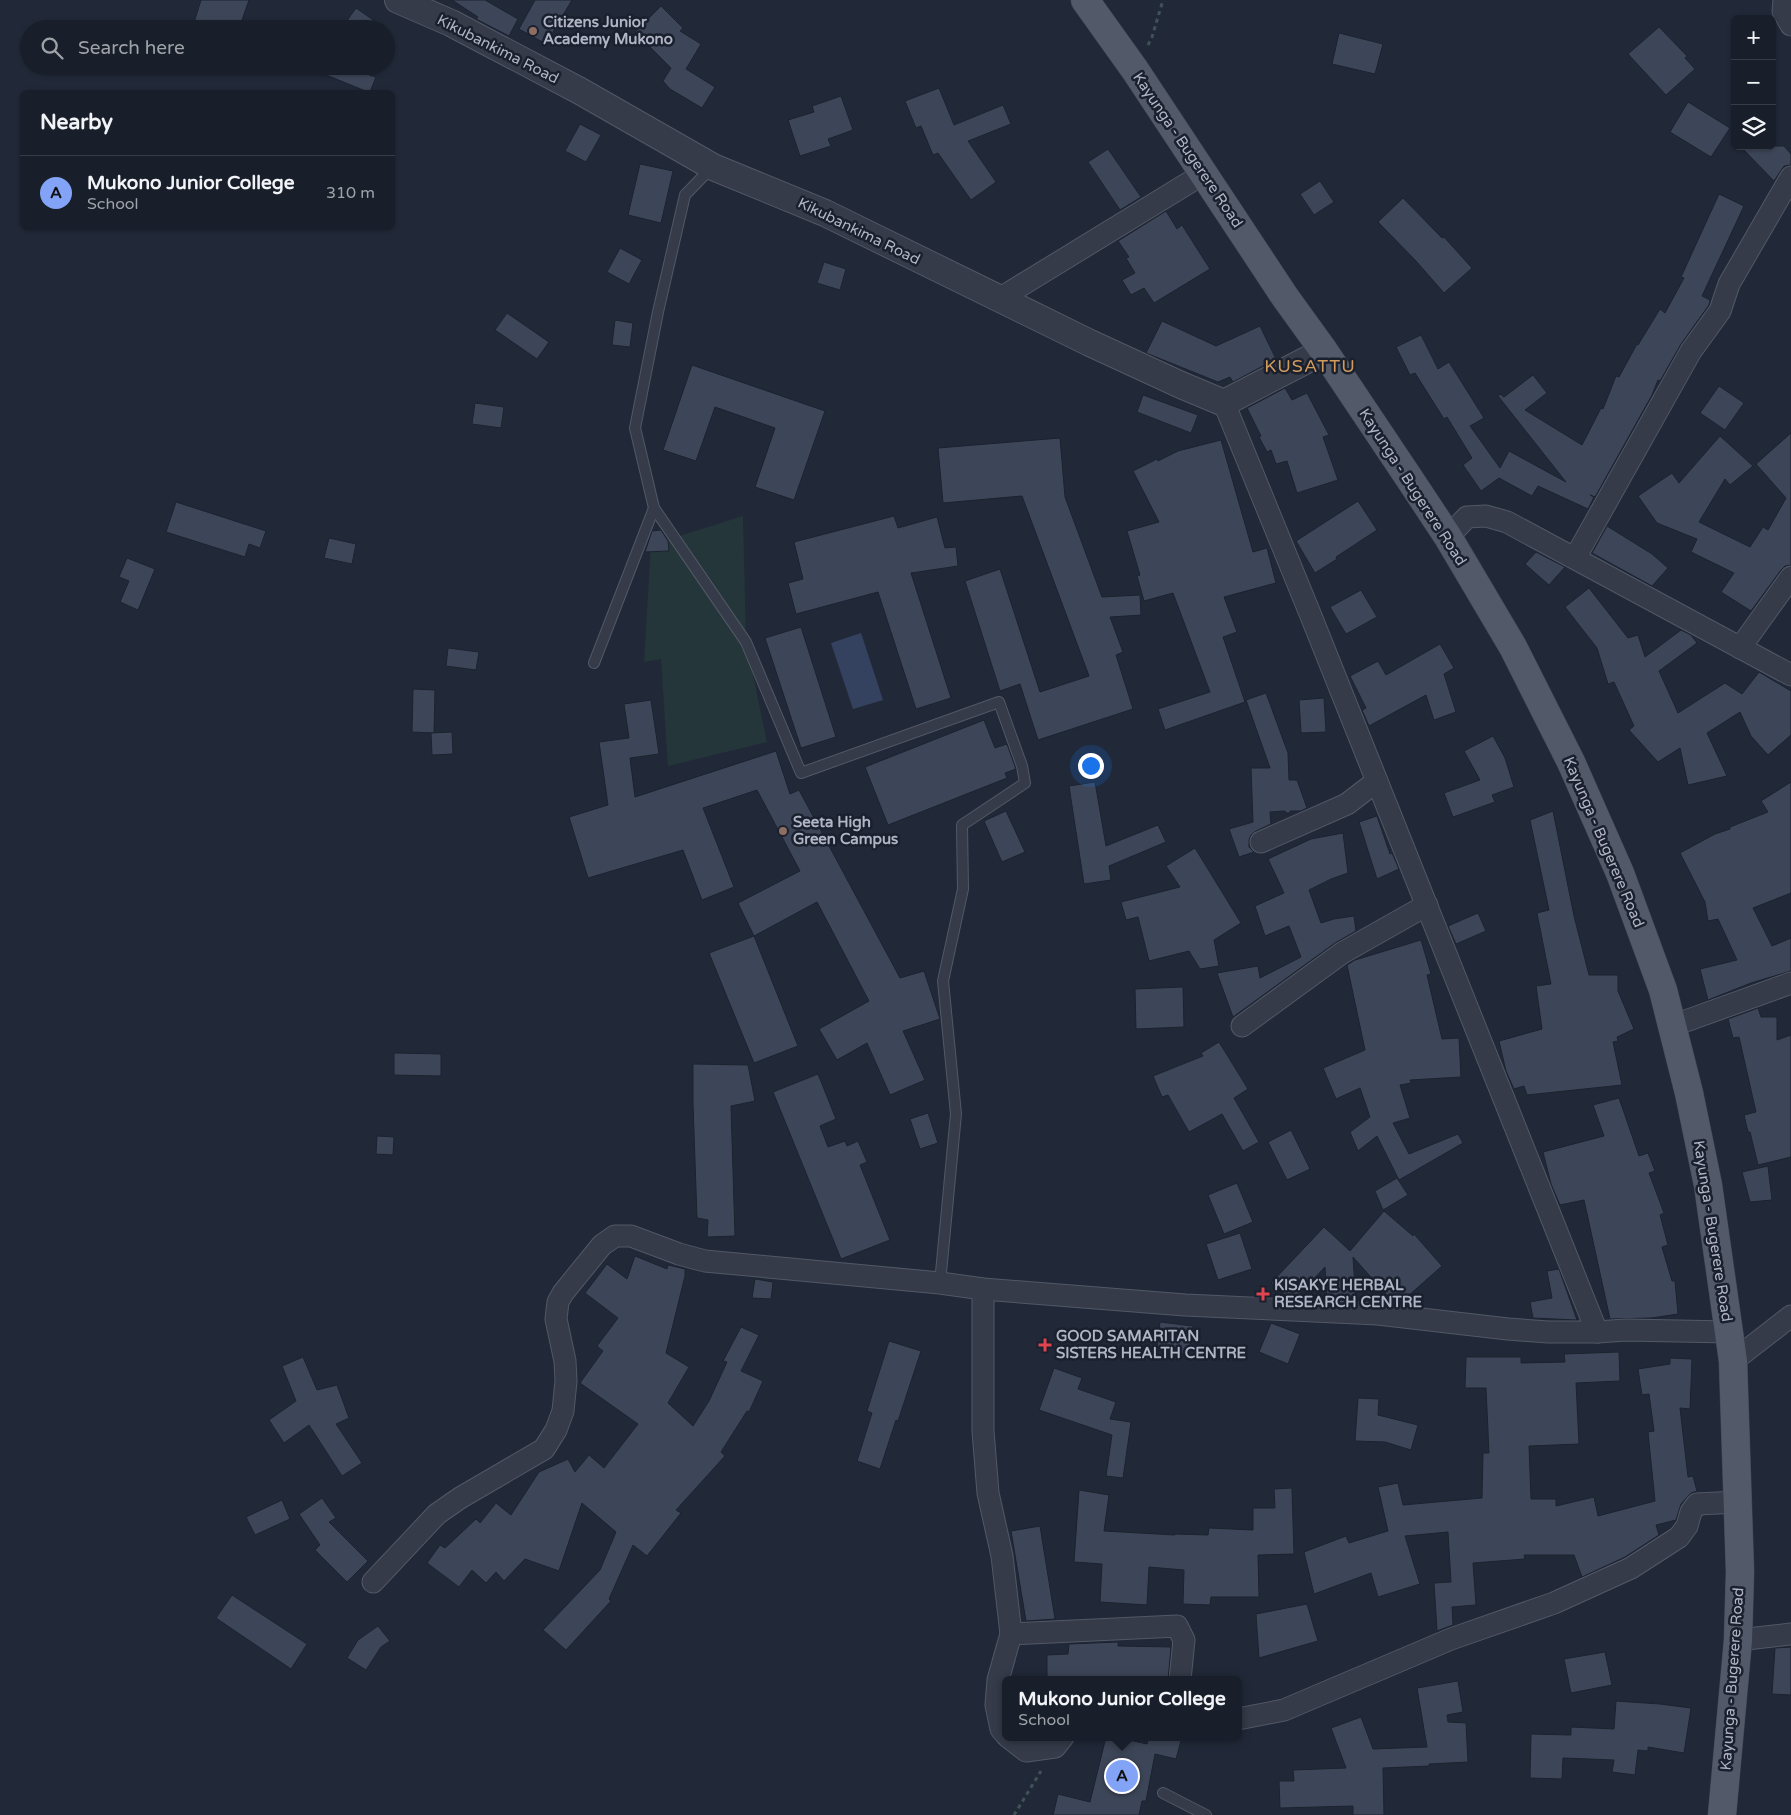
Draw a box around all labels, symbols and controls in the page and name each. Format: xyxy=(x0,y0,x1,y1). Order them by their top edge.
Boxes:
street label: Kikubankima Road xyxy=(434,11,562,87)
place label: Citizens Junior Academy Mukono xyxy=(543,13,673,49)
map controls xyxy=(1731,15,1776,150)
button: + xyxy=(1731,15,1776,60)
search box xyxy=(20,20,395,75)
marker: Citizens Junior Academy Mukono xyxy=(527,25,539,37)
icon: search xyxy=(38,34,66,62)
text: Search here xyxy=(78,37,185,59)
button: − xyxy=(1731,60,1776,105)
street label: Kayunga - Bugerere Road xyxy=(1129,69,1247,231)
button: layers xyxy=(1731,105,1776,150)
text: Nearby xyxy=(40,110,113,135)
text: Mukono Junior College xyxy=(87,172,294,194)
text: A xyxy=(50,183,62,203)
text: 310 m xyxy=(326,183,375,203)
text: School xyxy=(87,194,139,214)
street label: Kikubankima Road xyxy=(795,194,923,268)
district label: KUSATTU xyxy=(1264,355,1356,377)
street label: Kayunga - Bugerere Road xyxy=(1355,405,1471,569)
your location xyxy=(1078,753,1104,779)
street label: Kayunga - Bugerere Road xyxy=(1560,754,1648,930)
place label: Seeta High Green Campus xyxy=(793,813,898,849)
marker: Seeta High Green Campus xyxy=(777,825,789,837)
street label: Kayunga - Bugerere Road xyxy=(1690,1139,1736,1323)
place label: KISAKYE HERBAL RESEARCH CENTRE xyxy=(1274,1276,1422,1311)
marker: KISAKYE HERBAL RESEARCH CENTRE xyxy=(1256,1287,1270,1301)
place label: GOOD SAMARITAN SISTERS HEALTH CENTRE xyxy=(1056,1327,1247,1362)
marker: GOOD SAMARITAN SISTERS HEALTH CENTRE xyxy=(1038,1338,1052,1352)
street label: Kayunga - Bugerere Road xyxy=(1717,1587,1747,1771)
popup xyxy=(1002,1676,1242,1741)
text: Mukono Junior College xyxy=(1018,1688,1226,1710)
text: School xyxy=(1018,1710,1070,1730)
pin: A xyxy=(1106,1757,1138,1795)

